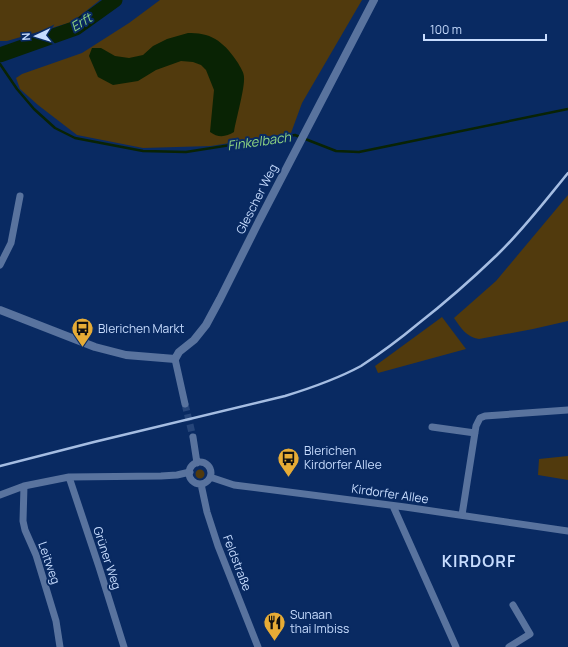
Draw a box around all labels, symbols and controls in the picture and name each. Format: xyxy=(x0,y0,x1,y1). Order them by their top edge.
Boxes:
water label: Erft xyxy=(67,8,97,35)
north arrow xyxy=(16,16,56,56)
scale bar xyxy=(424,16,546,42)
text: 100 m xyxy=(430,21,462,38)
text: N xyxy=(18,32,33,41)
water label: Finkelbach xyxy=(226,127,293,154)
street label: Glescher Weg xyxy=(232,161,282,237)
bus stop icon: Blerichen Markt xyxy=(69,316,95,349)
place label: Blerichen Markt xyxy=(98,320,184,337)
place label: Blerichen Kirdorfer Allee xyxy=(304,442,382,473)
bus stop icon: Blerichen Kirdorfer Allee xyxy=(275,445,301,478)
street label: Kirdorfer Allee xyxy=(350,480,430,507)
street label: Grüner Weg xyxy=(89,524,126,592)
street label: Feldstraße xyxy=(219,532,256,593)
street label: Leitweg xyxy=(34,539,65,586)
district label: KIRDORF xyxy=(442,550,516,572)
place label: Sunaan thai Imbiss xyxy=(290,606,349,637)
restaurant icon: Sunaan thai Imbiss xyxy=(262,609,288,642)

